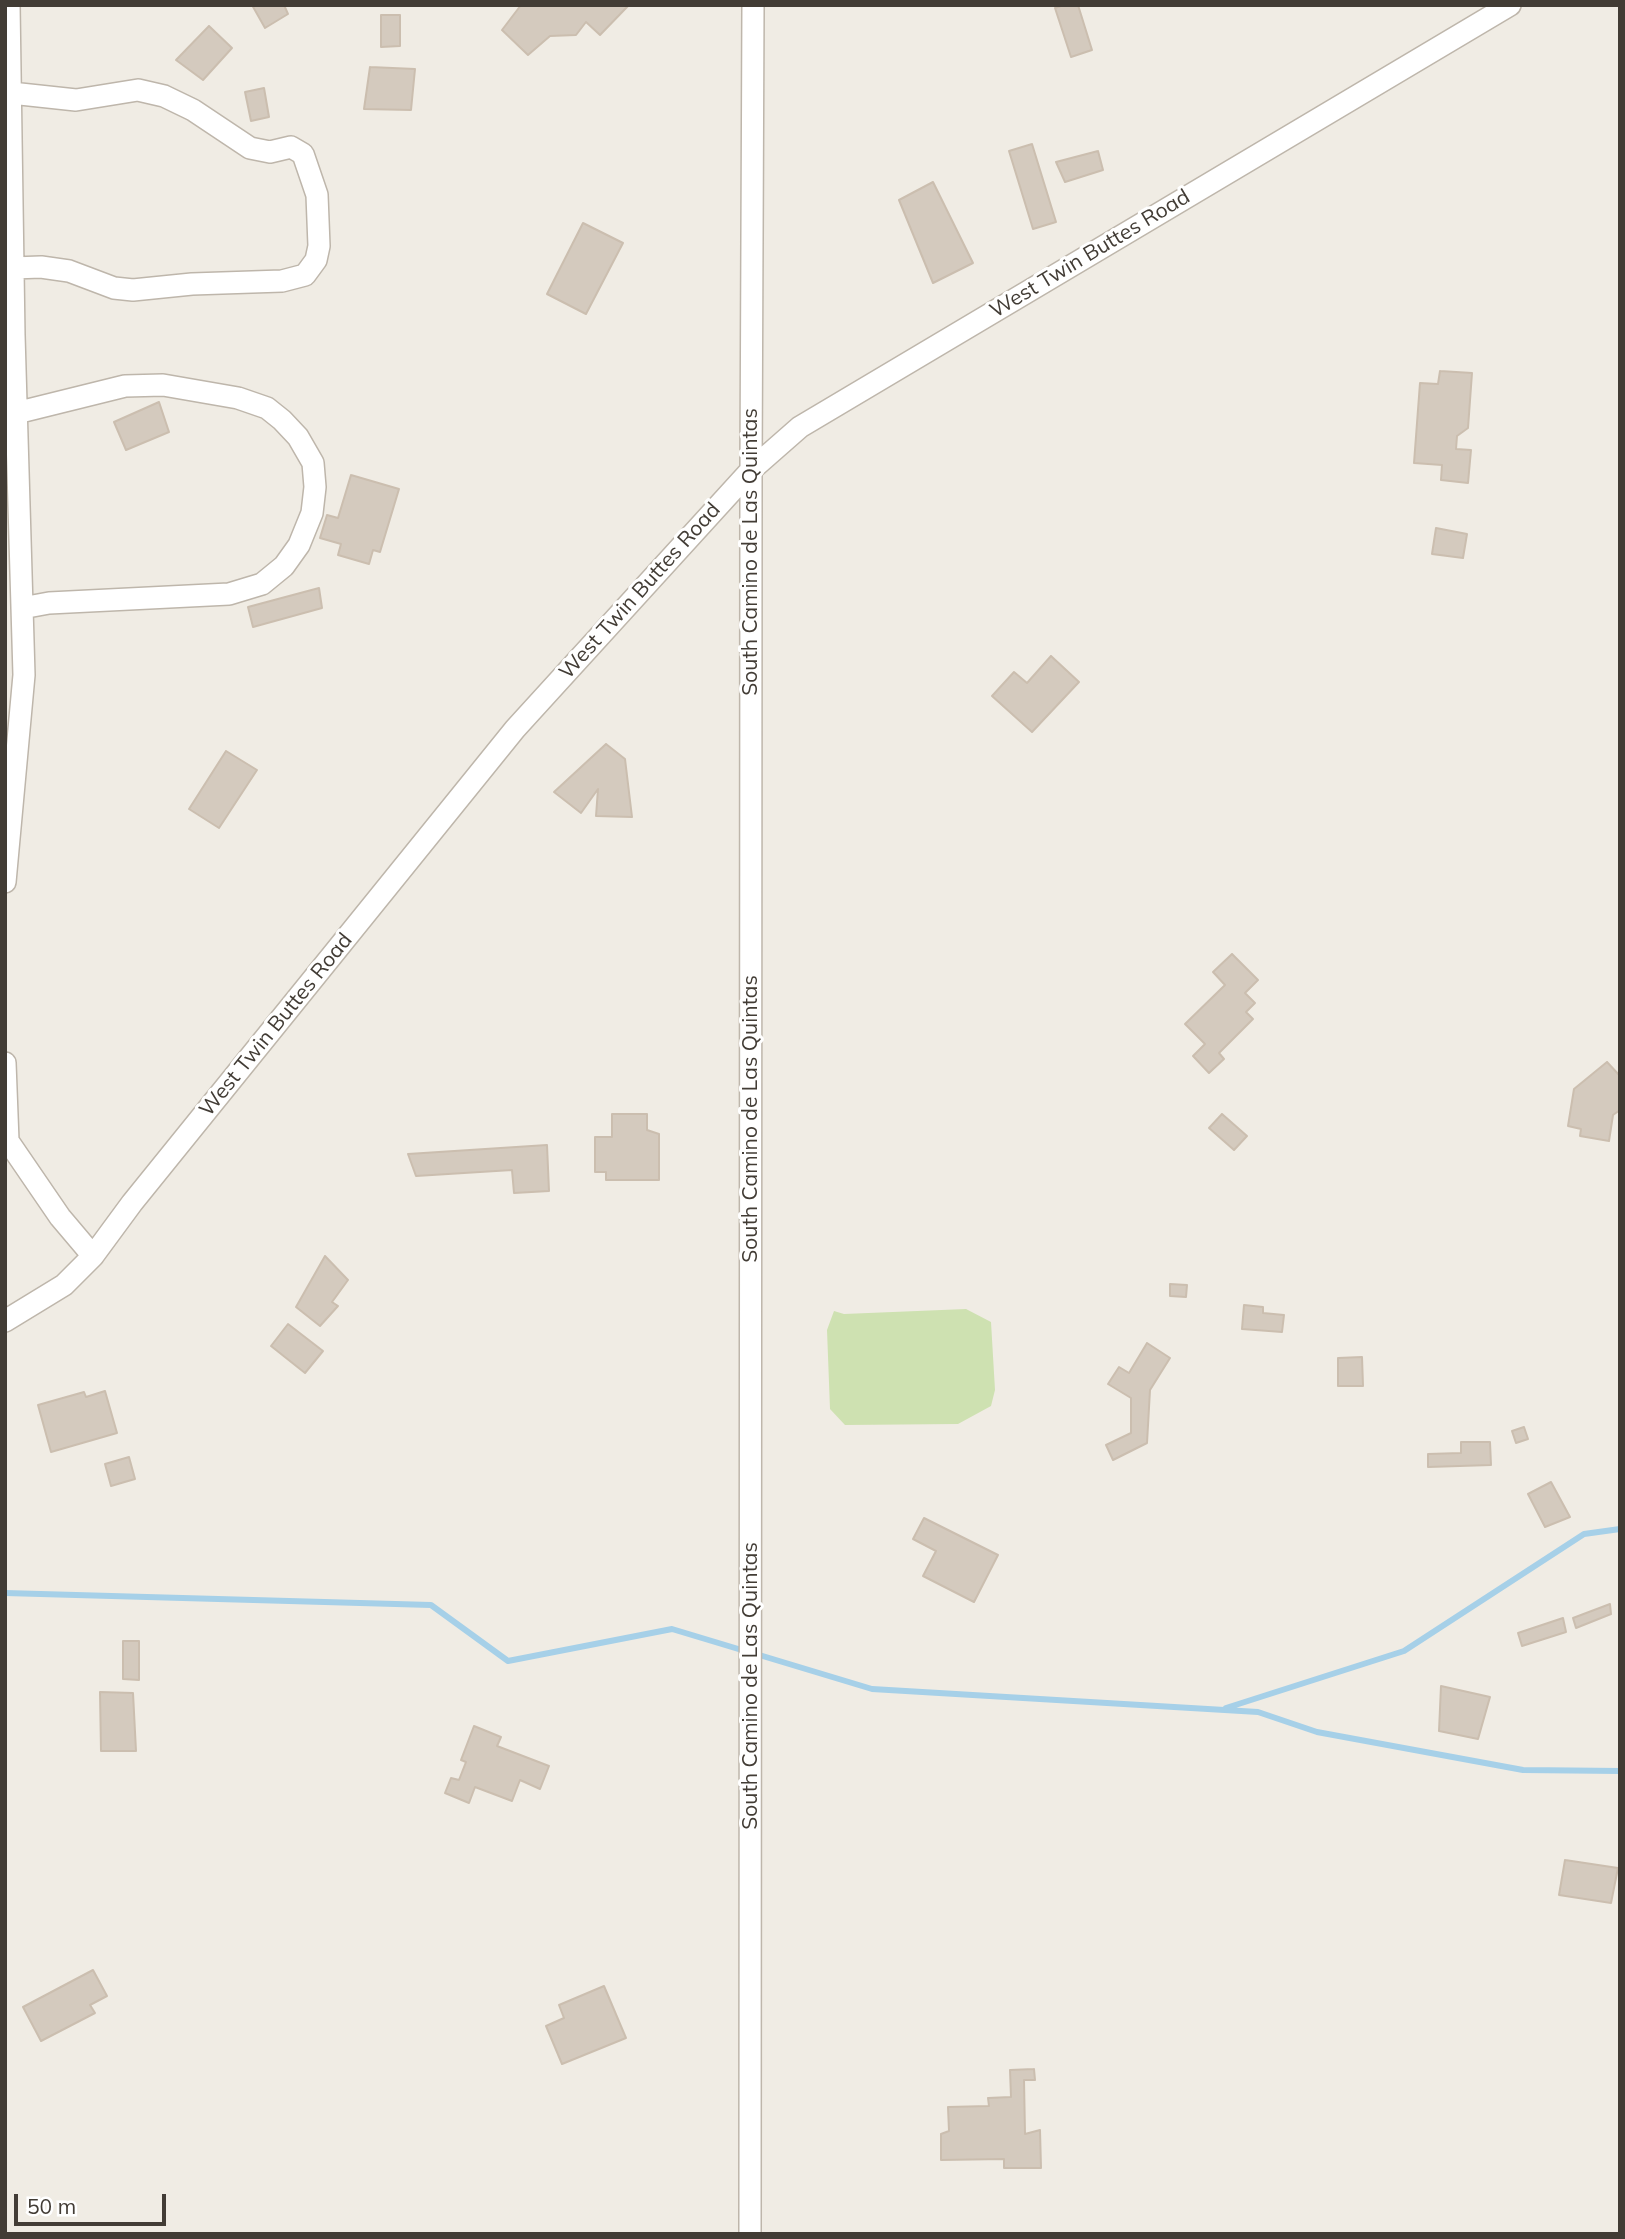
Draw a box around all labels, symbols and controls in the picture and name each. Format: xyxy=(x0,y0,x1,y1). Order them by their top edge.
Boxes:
street label: West Twin Buttes Road xyxy=(986,184,1194,324)
street label: South Camino de Las Quintas xyxy=(738,408,764,696)
street label: West Twin Buttes Road xyxy=(554,498,726,684)
street label: West Twin Buttes Road xyxy=(194,928,358,1122)
street label: South Camino de Las Quintas xyxy=(738,975,764,1263)
street label: South Camino de Las Quintas xyxy=(738,1542,764,1830)
scale bar xyxy=(18,2180,170,2224)
text: 50 m xyxy=(27,2193,76,2219)

